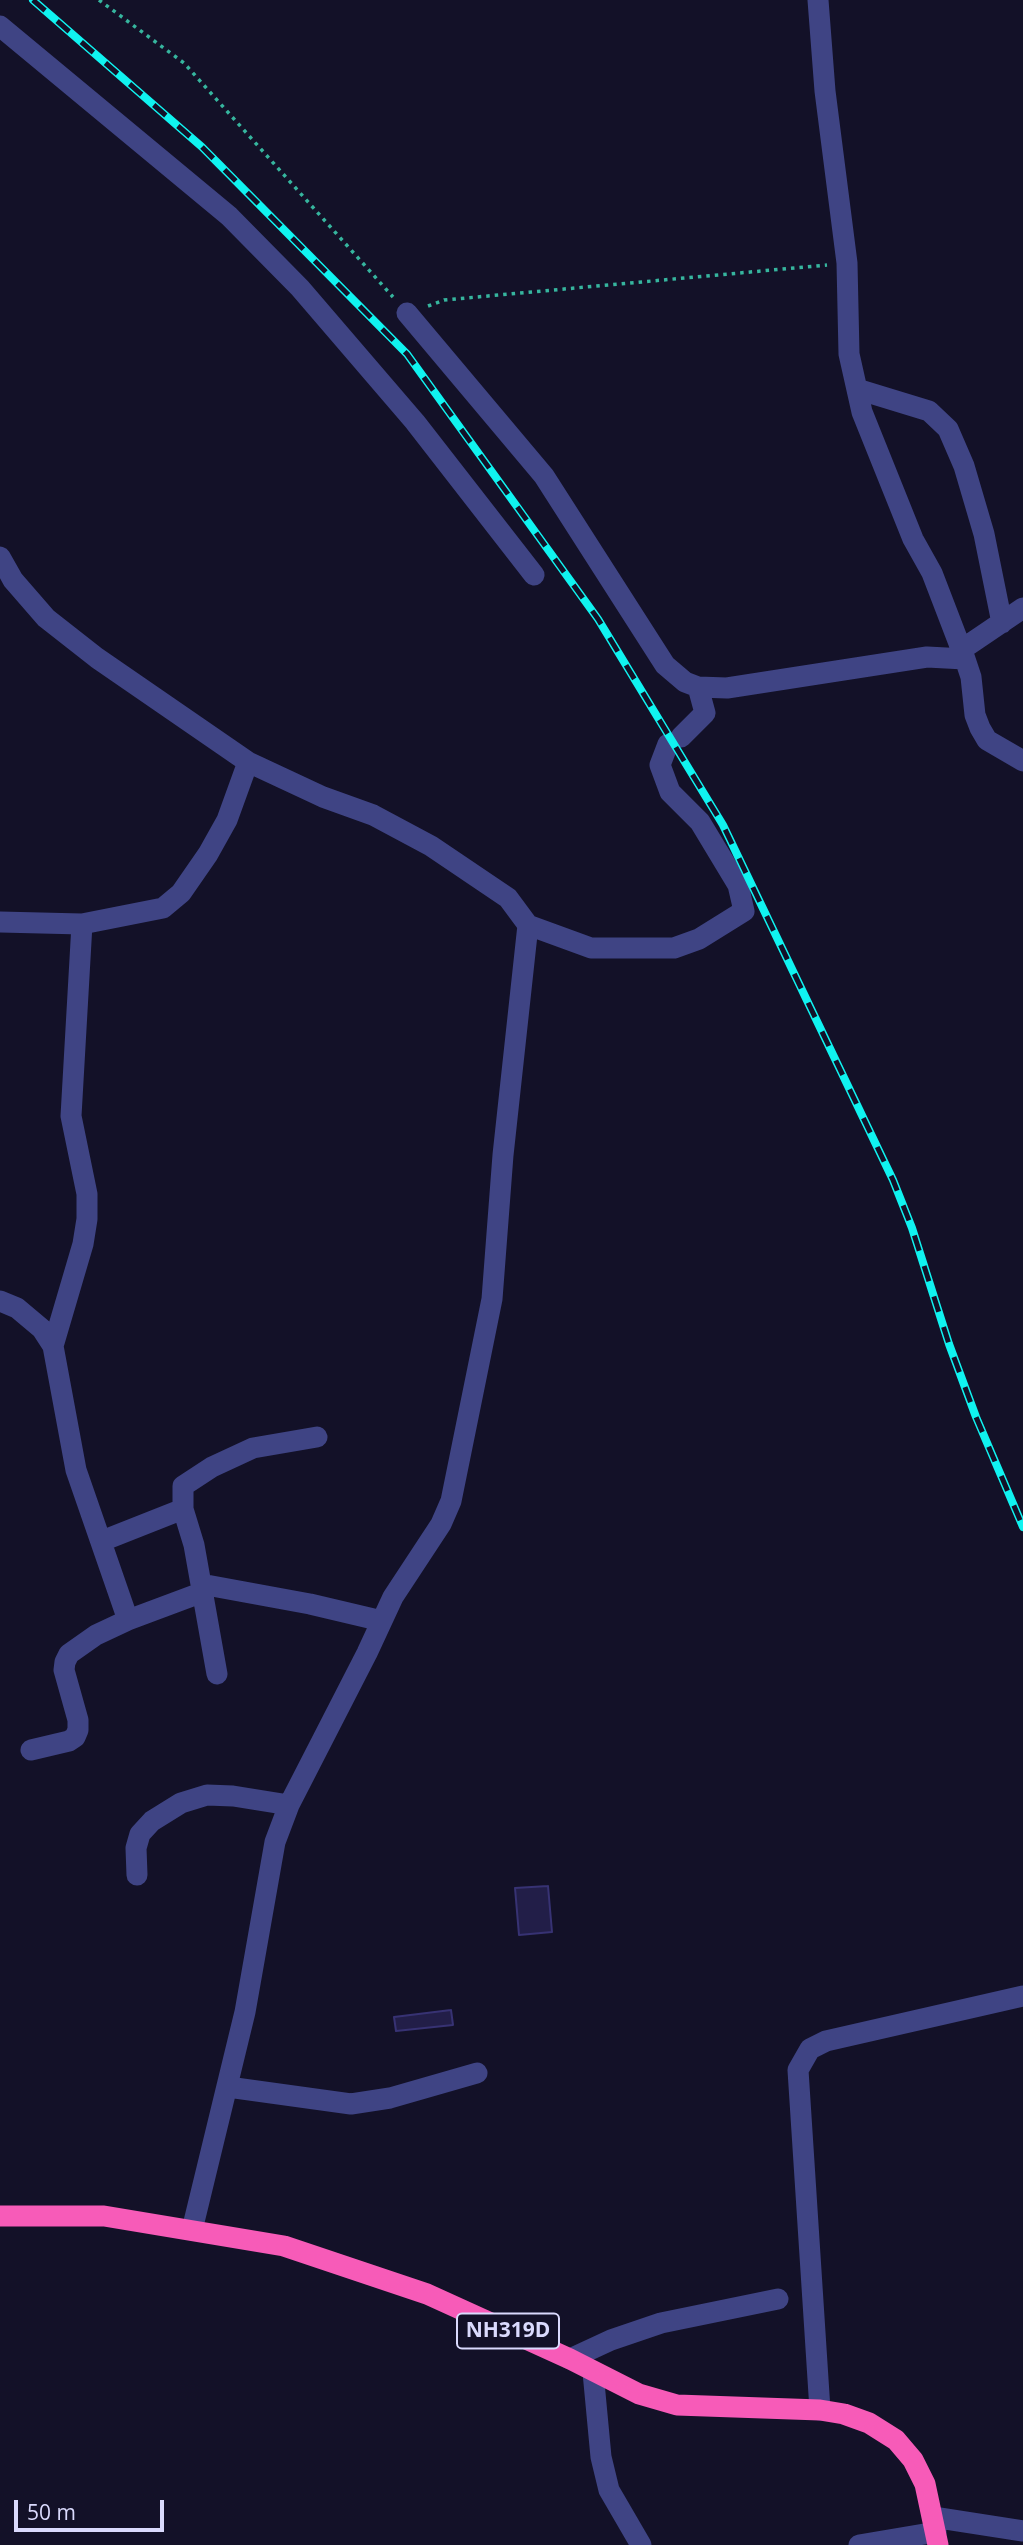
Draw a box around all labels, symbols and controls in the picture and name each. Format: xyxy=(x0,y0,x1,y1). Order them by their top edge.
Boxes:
road number: NH319D xyxy=(457,2314,559,2348)
scale bar xyxy=(18,2486,168,2530)
text: 50 m xyxy=(27,2498,76,2526)

